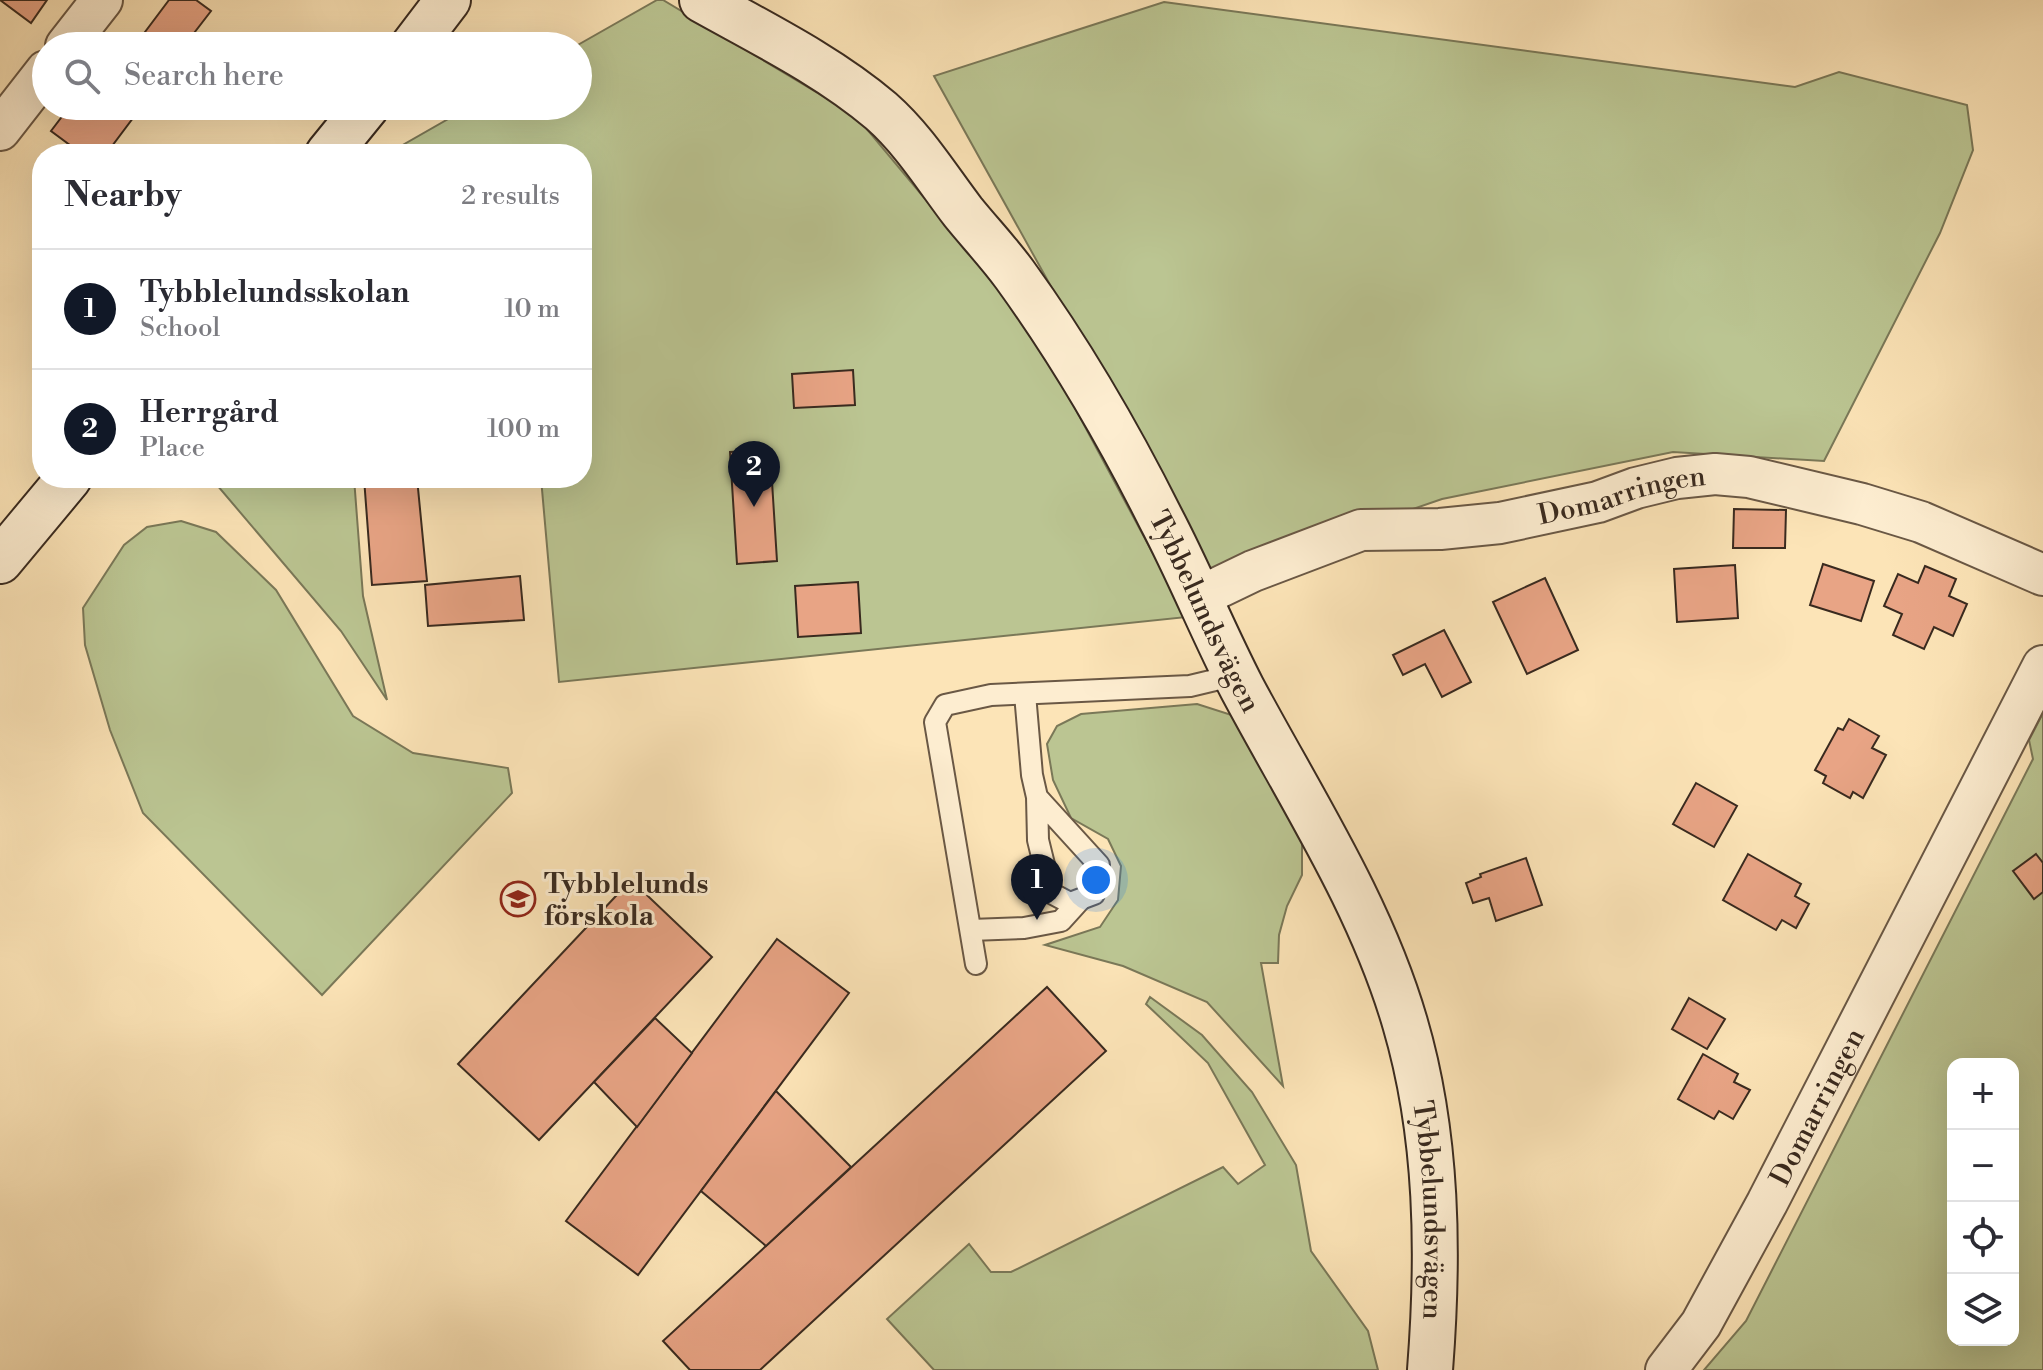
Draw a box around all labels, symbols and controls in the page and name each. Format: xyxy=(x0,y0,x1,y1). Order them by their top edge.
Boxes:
search box xyxy=(32,32,592,120)
icon: search xyxy=(60,54,104,98)
text: Search here xyxy=(124,57,284,95)
text: Nearby xyxy=(64,175,182,217)
text: 2 results xyxy=(461,180,560,212)
text: Tybblelundsskolan xyxy=(140,274,410,312)
text: 1 xyxy=(84,293,96,325)
text: 10 m xyxy=(504,293,560,325)
text: School xyxy=(140,312,220,344)
text: Herrgård xyxy=(140,394,279,432)
text: 2 xyxy=(82,413,98,445)
text: 100 m xyxy=(487,413,560,445)
text: Place xyxy=(140,432,205,464)
pin: 2 xyxy=(728,441,780,507)
street label: Domarringen xyxy=(1535,459,1708,533)
street label: Tybbelundsvägen xyxy=(1141,505,1268,719)
pin: 1 xyxy=(1011,854,1063,920)
your location xyxy=(1076,860,1116,900)
place label: Tybblelunds förskola xyxy=(544,867,709,934)
school or university icon: Tybblelunds förskola xyxy=(499,880,537,918)
street label: Domarringen xyxy=(1763,1022,1873,1192)
map controls xyxy=(1947,1058,2019,1346)
button: + xyxy=(1947,1058,2019,1130)
street label: Tybbelundsvägen xyxy=(1404,1098,1451,1321)
button: − xyxy=(1947,1130,2019,1202)
button: locate xyxy=(1947,1202,2019,1274)
button: layers xyxy=(1947,1274,2019,1346)

